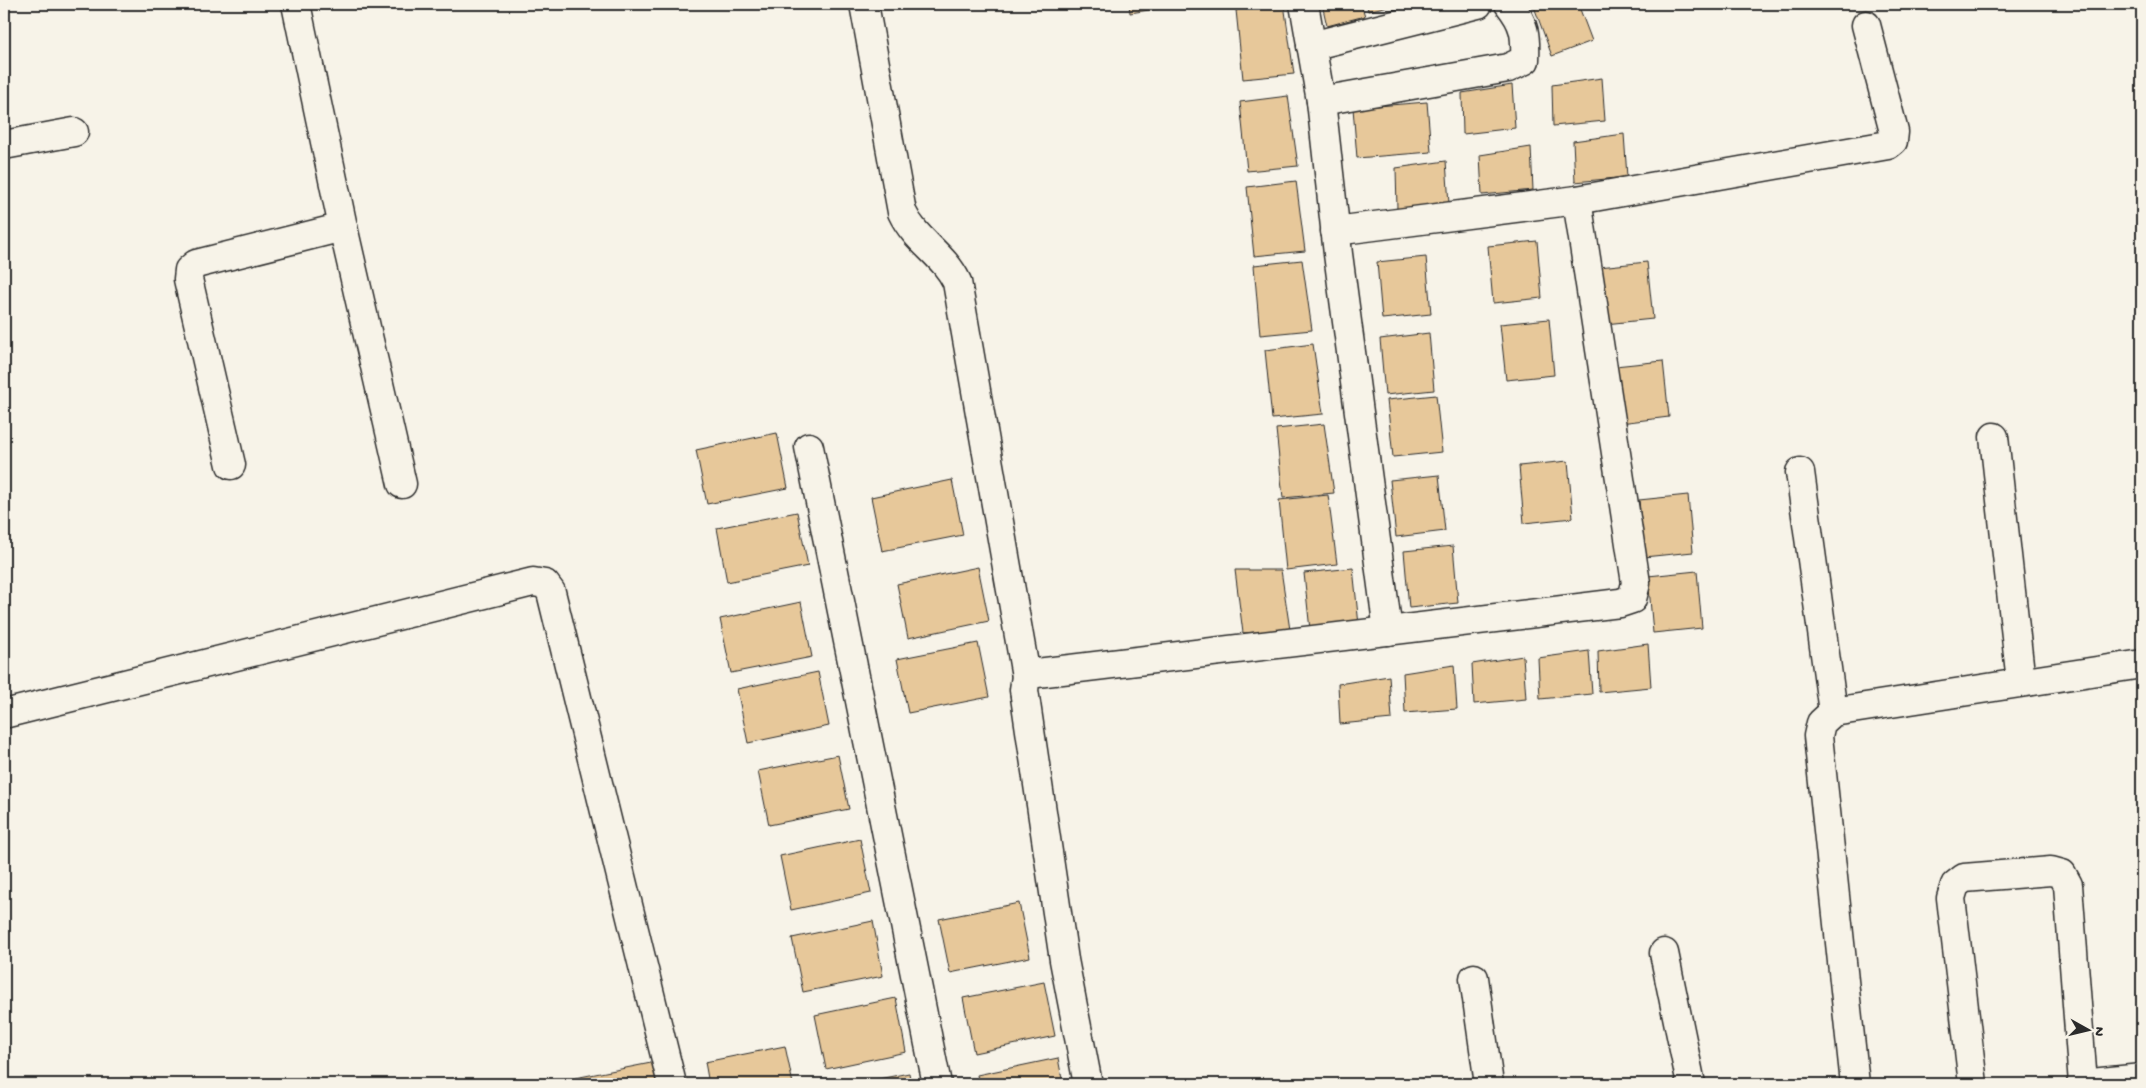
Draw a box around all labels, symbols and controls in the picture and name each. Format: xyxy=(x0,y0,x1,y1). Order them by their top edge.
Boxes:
north arrow xyxy=(2064,1006,2114,1056)
text: N xyxy=(2089,1026,2107,1037)

